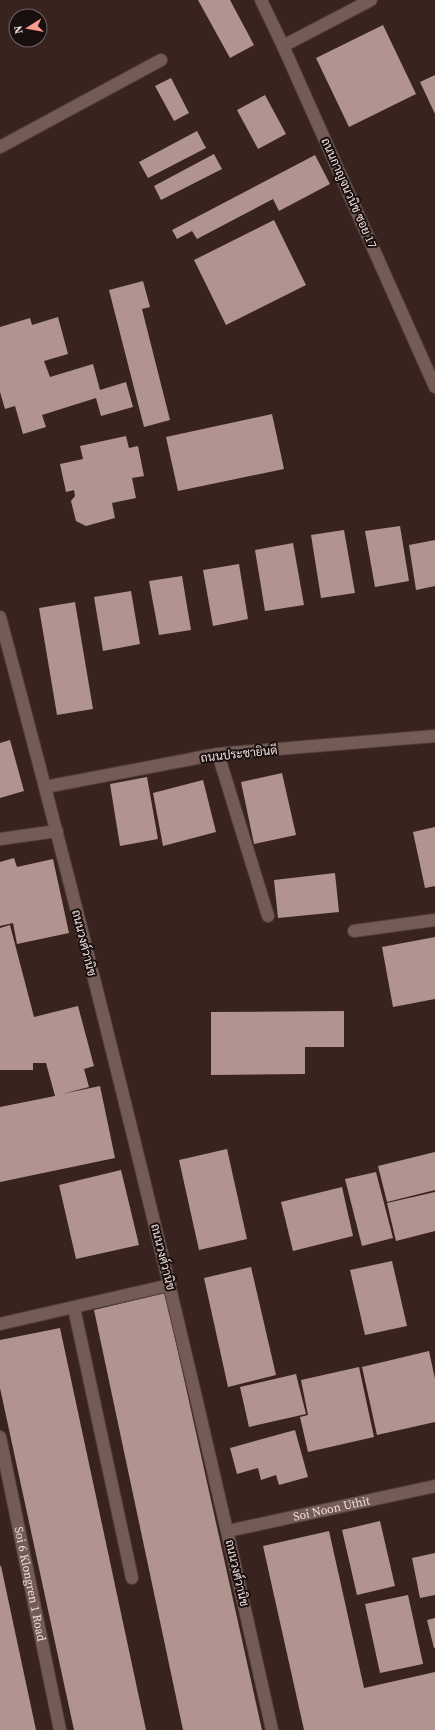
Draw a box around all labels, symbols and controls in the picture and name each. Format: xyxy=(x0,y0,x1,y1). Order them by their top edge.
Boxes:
north arrow xyxy=(8,8,48,48)
text: N xyxy=(11,24,27,35)
street label: ถนนกาญจนวนิช ซอย 17 xyxy=(317,135,381,251)
street label: ถนนประชายินดี xyxy=(200,742,278,766)
street label: ถนนวงศ์วานิช xyxy=(68,908,100,978)
street label: ถนนวงศ์วานิช xyxy=(147,1222,179,1292)
street label: Soi Noon Uthit xyxy=(292,1492,372,1525)
street label: Soi 6 Klongren 1 Road xyxy=(11,1525,50,1643)
street label: ถนนวงศ์วานิช xyxy=(222,1538,252,1608)

